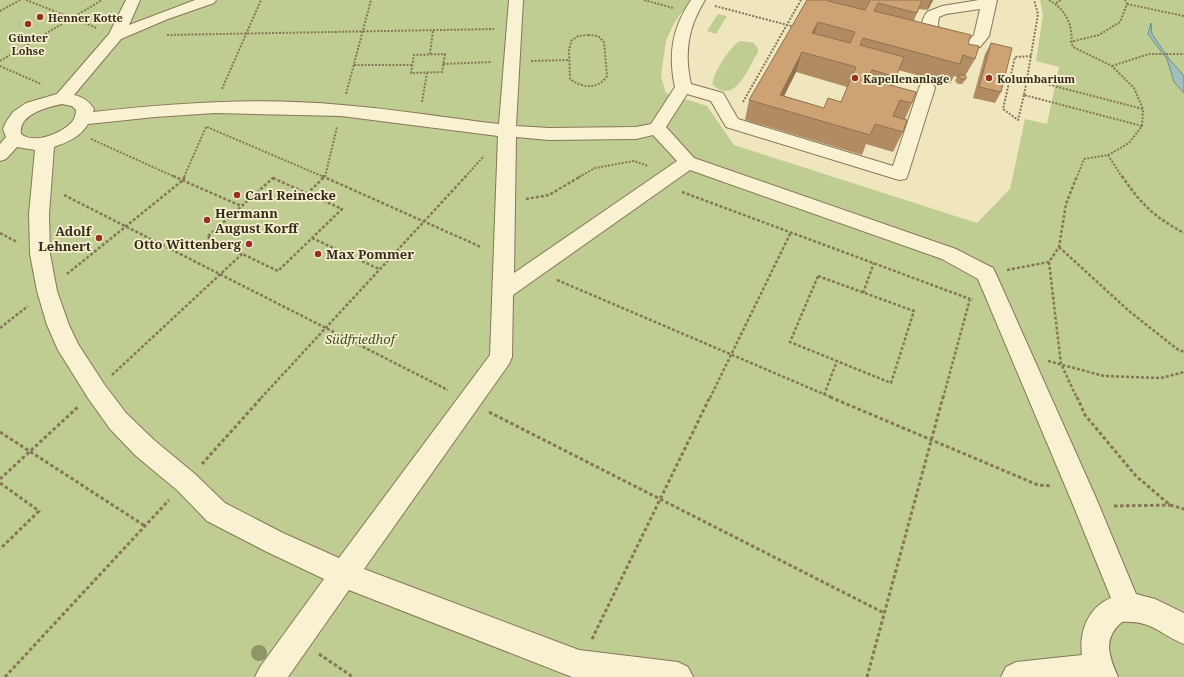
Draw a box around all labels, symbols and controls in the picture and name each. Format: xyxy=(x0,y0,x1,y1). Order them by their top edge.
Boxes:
place label: Henner Kotte xyxy=(48,10,123,25)
marker: Henner Kotte xyxy=(35,12,45,22)
marker: Günter Lohse xyxy=(23,19,33,29)
place label: Günter Lohse xyxy=(8,30,48,58)
place label: Kapellenanlage xyxy=(863,71,949,86)
place label: Kolumbarium xyxy=(997,71,1075,86)
marker: Kapellenanlage xyxy=(850,73,860,83)
marker: Kolumbarium xyxy=(984,73,994,83)
place label: Carl Reinecke xyxy=(245,186,336,204)
marker: Carl Reinecke xyxy=(232,190,242,200)
place label: Hermann August Korff xyxy=(215,204,299,237)
marker: Hermann August Korff xyxy=(202,215,212,225)
place label: Adolf Lehnert xyxy=(38,222,93,255)
marker: Adolf Lehnert xyxy=(94,233,104,243)
place label: Otto Wittenberg xyxy=(134,235,242,253)
marker: Otto Wittenberg xyxy=(244,239,254,249)
place label: Max Pommer xyxy=(326,245,414,263)
marker: Max Pommer xyxy=(313,249,323,259)
park label: Südfriedhof xyxy=(325,330,398,348)

